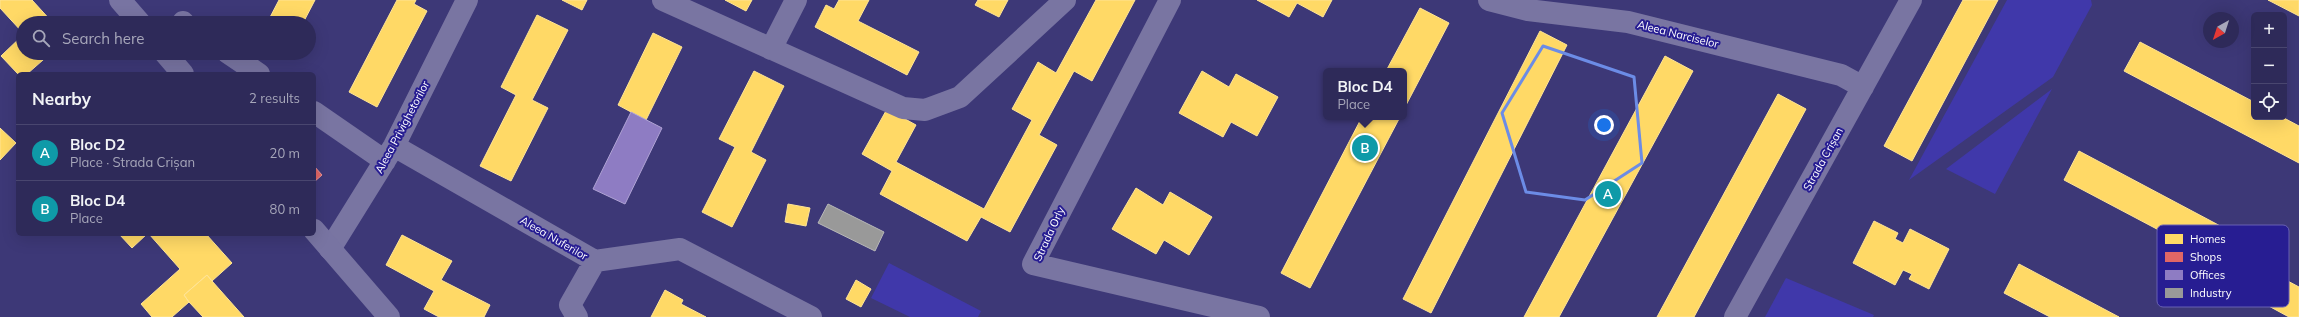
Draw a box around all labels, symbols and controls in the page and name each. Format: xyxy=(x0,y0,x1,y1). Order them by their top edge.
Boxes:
north arrow xyxy=(2203,12,2239,48)
map controls xyxy=(2251,12,2287,120)
button: + xyxy=(2251,12,2287,48)
search box xyxy=(16,16,316,60)
street label: Aleea Narciselor xyxy=(1636,17,1720,51)
icon: search xyxy=(30,27,52,49)
text: Search here xyxy=(62,29,144,48)
button: − xyxy=(2251,48,2287,84)
popup xyxy=(1323,68,1407,120)
text: Bloc D4 xyxy=(1337,77,1393,96)
street label: Aleea Privighetorilor xyxy=(372,78,432,176)
button: locate xyxy=(2251,84,2287,120)
text: Nearby xyxy=(32,88,91,109)
text: 2 results xyxy=(249,90,300,106)
text: Place xyxy=(1337,96,1370,112)
your location xyxy=(1594,115,1614,135)
street label: Strada Crișan xyxy=(1800,125,1847,193)
pin: B xyxy=(1352,133,1378,163)
text: Bloc D2 xyxy=(70,135,125,154)
text: A xyxy=(40,145,50,161)
text: 20 m xyxy=(270,145,300,161)
text: Place · Strada Crișan xyxy=(70,154,195,170)
pin: A xyxy=(1595,179,1621,209)
text: Bloc D4 xyxy=(70,191,125,210)
text: B xyxy=(41,201,49,217)
text: 80 m xyxy=(270,201,300,217)
street label: Strada Orly xyxy=(1030,205,1068,263)
text: Place xyxy=(70,210,103,226)
street label: Aleea Nuferilor xyxy=(518,213,590,263)
legend xyxy=(2157,225,2289,307)
text: Homes xyxy=(2190,232,2226,246)
text: Shops xyxy=(2190,250,2222,264)
text: Offices xyxy=(2190,268,2225,282)
text: Industry xyxy=(2190,286,2232,300)

